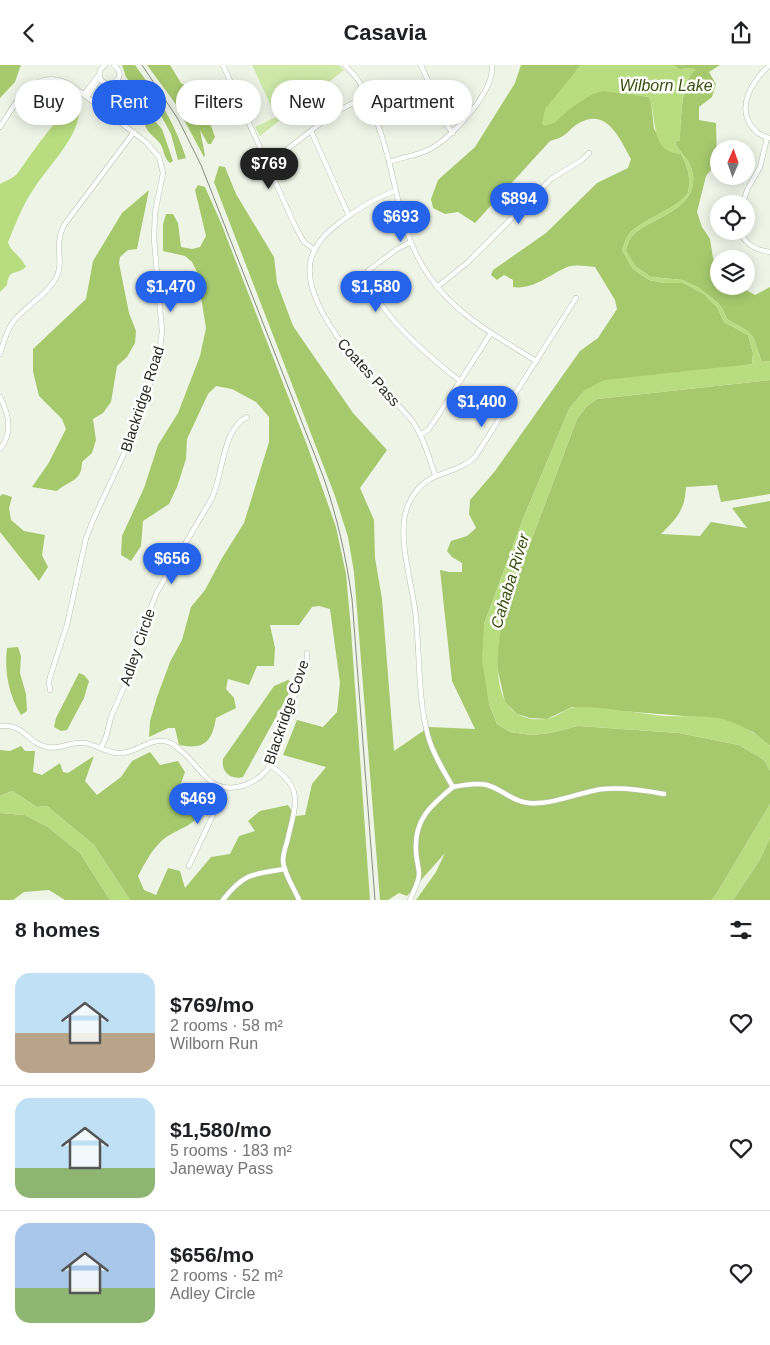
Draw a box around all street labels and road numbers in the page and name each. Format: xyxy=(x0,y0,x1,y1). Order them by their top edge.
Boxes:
street label: Coates Pass xyxy=(334,335,404,409)
street label: Blackridge Road xyxy=(117,344,167,454)
street label: Adley Circle xyxy=(116,606,158,688)
street label: Blackridge Cove xyxy=(260,658,312,766)

